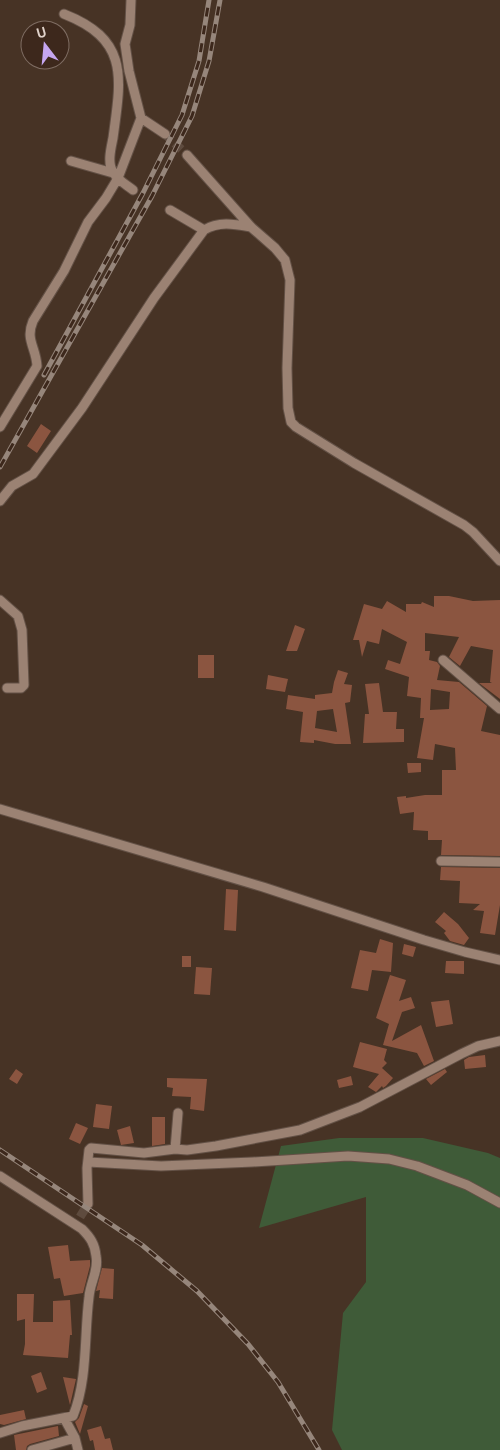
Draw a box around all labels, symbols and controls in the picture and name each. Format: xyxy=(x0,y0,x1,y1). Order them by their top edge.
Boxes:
north arrow xyxy=(20,20,70,70)
text: U xyxy=(34,23,48,42)

